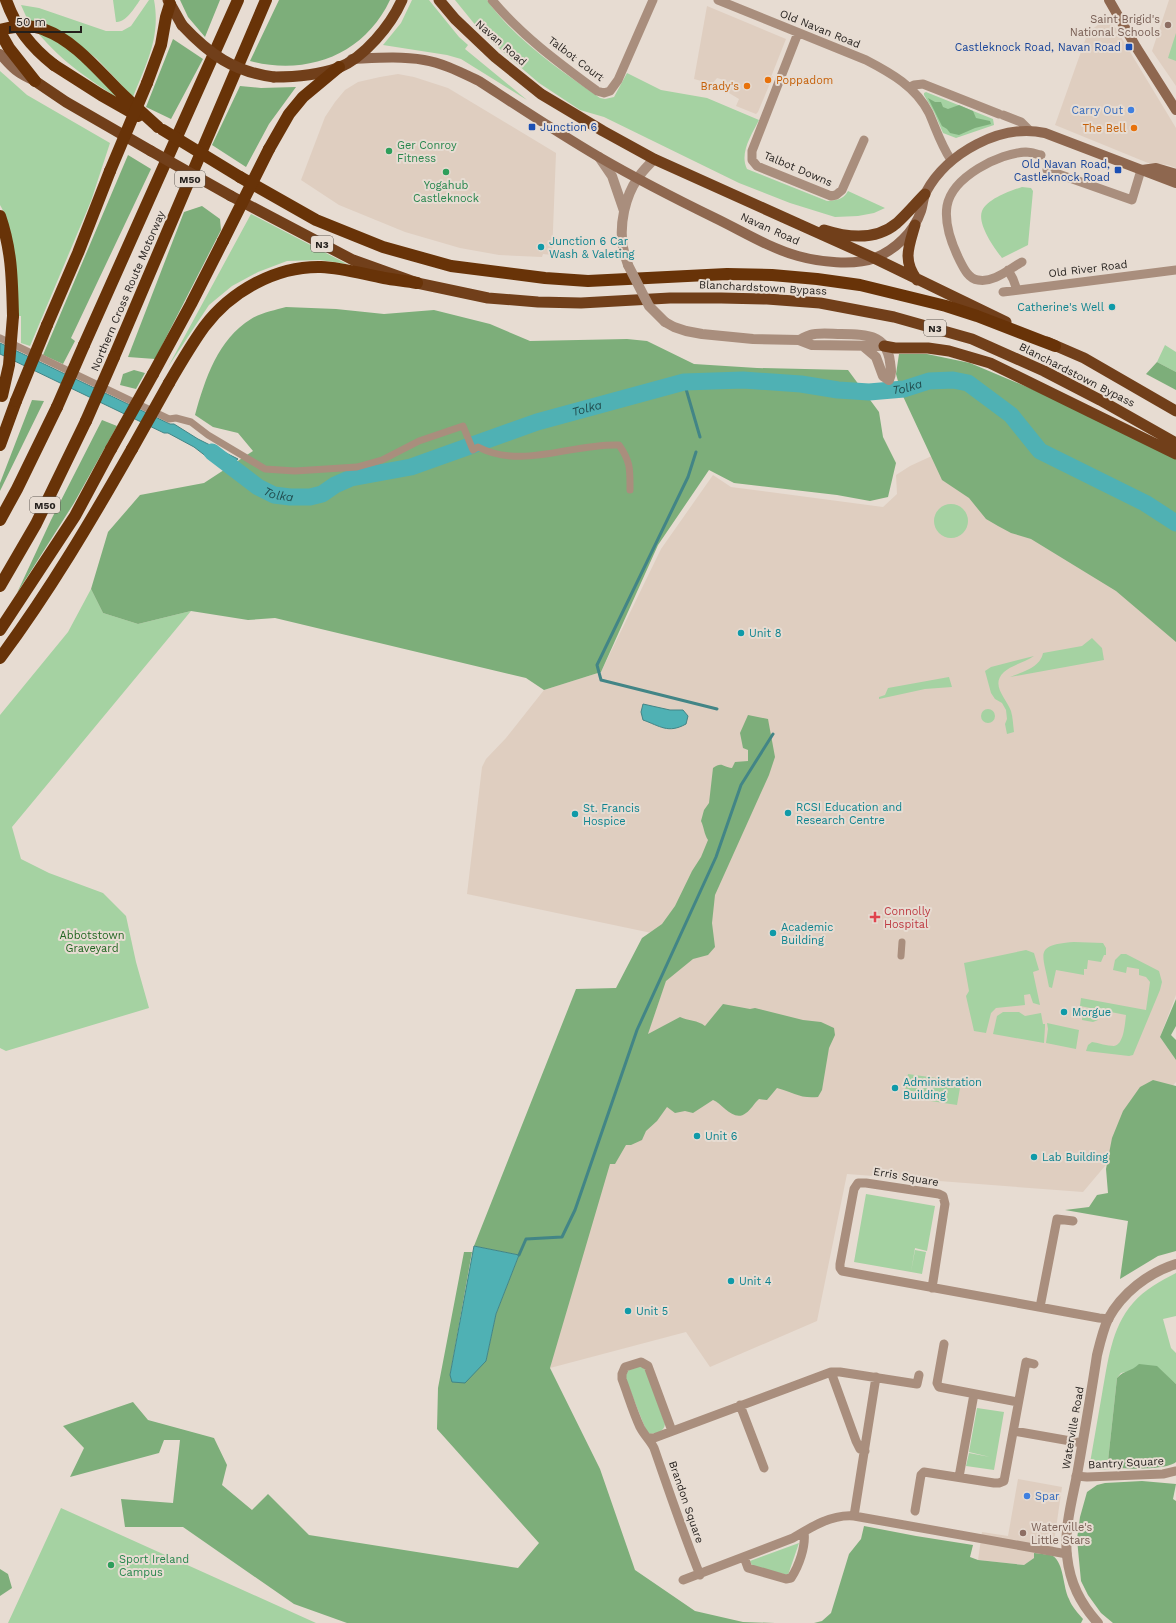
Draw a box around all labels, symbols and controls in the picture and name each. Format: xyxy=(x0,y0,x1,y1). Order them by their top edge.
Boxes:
street label: Old Navan Road xyxy=(778,7,862,51)
scale bar xyxy=(10,8,81,34)
place label: Saint Brigid's National Schools xyxy=(1070,13,1160,39)
text: 50 m xyxy=(16,15,46,29)
street label: Navan Road xyxy=(473,17,529,69)
marker: Saint Brigid's National Schools xyxy=(1163,20,1173,30)
street label: Talbot Court xyxy=(545,34,607,84)
place label: Castleknock Road, Navan Road xyxy=(955,41,1121,54)
marker: Castleknock Road, Navan Road xyxy=(1124,42,1134,52)
place label: Poppadom xyxy=(776,74,833,87)
marker: Poppadom xyxy=(763,75,773,85)
place label: Brady's xyxy=(700,80,739,93)
marker: Brady's xyxy=(742,81,752,91)
place label: Carry Out xyxy=(1071,104,1123,117)
marker: Carry Out xyxy=(1126,105,1136,115)
place label: Junction 6 xyxy=(540,121,598,134)
marker: Junction 6 xyxy=(527,122,537,132)
place label: The Bell xyxy=(1082,122,1127,135)
marker: The Bell xyxy=(1129,123,1139,133)
place label: Ger Conroy Fitness xyxy=(397,139,457,165)
marker: Ger Conroy Fitness xyxy=(384,146,394,156)
street label: Talbot Downs xyxy=(762,149,834,189)
place label: Old Navan Road, Castleknock Road xyxy=(1014,158,1110,184)
marker: Old Navan Road, Castleknock Road xyxy=(1113,165,1123,175)
marker: Yogahub Castleknock xyxy=(441,167,451,177)
road number: M50 xyxy=(175,171,205,187)
place label: Yogahub Castleknock xyxy=(413,179,479,205)
street label: Northern Cross Route Motorway xyxy=(88,209,168,373)
street label: Navan Road xyxy=(738,210,802,248)
place label: Junction 6 Car Wash & Valeting xyxy=(549,235,635,261)
road number: N3 xyxy=(311,236,333,252)
marker: Junction 6 Car Wash & Valeting xyxy=(536,242,546,252)
street label: Old River Road xyxy=(1048,258,1128,280)
street label: Blanchardstown Bypass xyxy=(699,278,828,298)
place label: Catherine's Well xyxy=(1017,301,1105,314)
marker: Catherine's Well xyxy=(1107,302,1117,312)
road number: N3 xyxy=(924,320,946,336)
street label: Blanchardstown Bypass xyxy=(1017,340,1137,410)
water label: Tolka xyxy=(892,376,925,397)
water label: Tolka xyxy=(570,398,604,419)
water label: Tolka xyxy=(261,484,295,504)
road number: M50 xyxy=(30,497,60,513)
place label: Unit 8 xyxy=(749,627,782,640)
marker: Unit 8 xyxy=(736,628,746,638)
place label: RCSI Education and Research Centre xyxy=(796,801,902,827)
place label: St. Francis Hospice xyxy=(583,802,640,828)
marker: RCSI Education and Research Centre xyxy=(783,808,793,818)
marker: St. Francis Hospice xyxy=(570,809,580,819)
place label: Connolly Hospital xyxy=(884,905,931,931)
marker: Connolly Hospital xyxy=(869,911,881,923)
place label: Academic Building xyxy=(781,921,833,947)
marker: Academic Building xyxy=(768,928,778,938)
park label: Abbotstown Graveyard xyxy=(60,929,125,955)
place label: Morgue xyxy=(1072,1006,1111,1019)
marker: Morgue xyxy=(1059,1007,1069,1017)
place label: Administration Building xyxy=(903,1076,982,1102)
marker: Administration Building xyxy=(890,1083,900,1093)
place label: Unit 6 xyxy=(705,1130,738,1143)
marker: Unit 6 xyxy=(692,1131,702,1141)
place label: Lab Building xyxy=(1042,1151,1108,1164)
marker: Lab Building xyxy=(1029,1152,1039,1162)
street label: Erris Square xyxy=(872,1165,940,1189)
place label: Unit 4 xyxy=(739,1275,772,1288)
marker: Unit 4 xyxy=(726,1276,736,1286)
place label: Unit 5 xyxy=(636,1305,668,1318)
marker: Unit 5 xyxy=(623,1306,633,1316)
street label: Waterville Road xyxy=(1059,1386,1087,1470)
street label: Bantry Square xyxy=(1088,1455,1164,1471)
street label: Brandon Square xyxy=(666,1459,706,1545)
place label: Spar xyxy=(1035,1490,1060,1503)
marker: Spar xyxy=(1022,1491,1032,1501)
place label: Waterville's Little Stars xyxy=(1031,1521,1093,1547)
marker: Waterville's Little Stars xyxy=(1018,1528,1028,1538)
place label: Sport Ireland Campus xyxy=(119,1553,189,1579)
marker: Sport Ireland Campus xyxy=(106,1560,116,1570)

